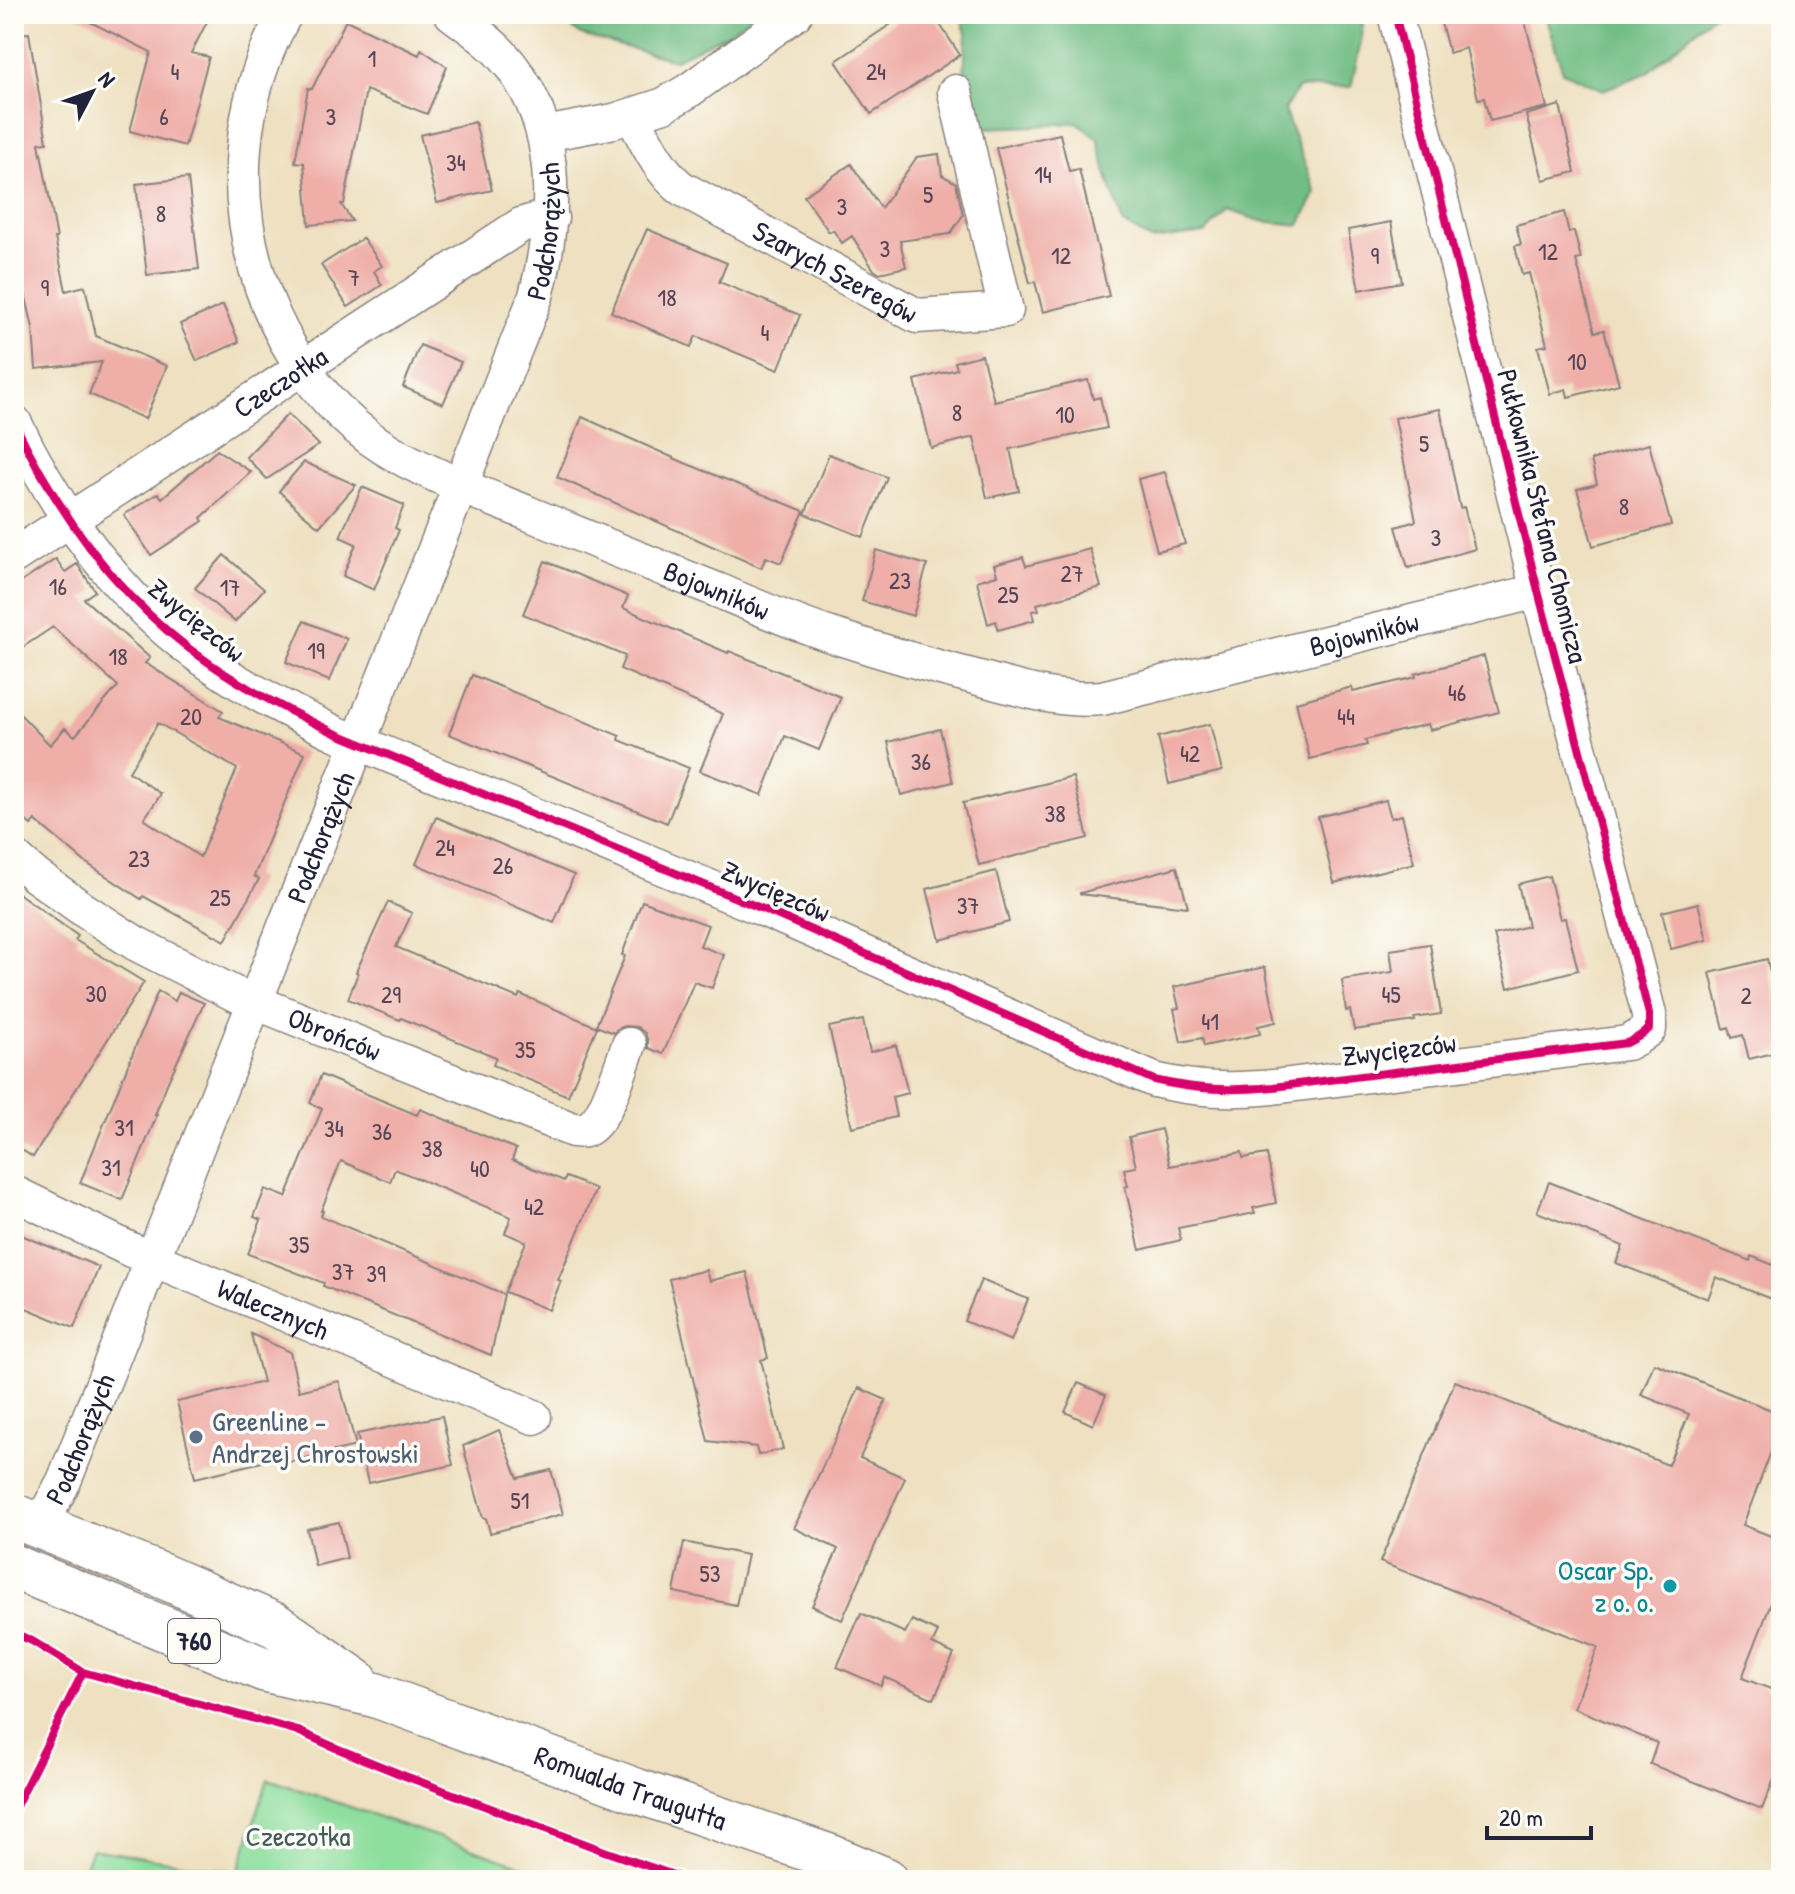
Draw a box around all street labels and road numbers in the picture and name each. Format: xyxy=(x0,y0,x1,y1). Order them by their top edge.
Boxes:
street label: Podchorążych xyxy=(517,161,569,304)
street label: Szarych Szeregów xyxy=(746,212,925,332)
street label: Czeczotka xyxy=(226,338,335,427)
street label: Pułkownika Stefana Chomicza xyxy=(1488,365,1598,667)
street label: Bojowników xyxy=(658,552,775,629)
street label: Zwycięzców xyxy=(141,569,253,671)
street label: Bojowników xyxy=(1306,602,1423,665)
street label: Podchorążych xyxy=(277,766,364,908)
street label: Zwycięzców xyxy=(716,851,836,931)
street label: Obrońców xyxy=(282,998,387,1070)
street label: Zwycięzców xyxy=(1340,1023,1458,1075)
street label: Walecznych xyxy=(212,1269,335,1349)
street label: Podchorążych xyxy=(36,1368,124,1511)
road number: 760 xyxy=(168,1619,220,1663)
street label: Romualda Traugutta xyxy=(529,1736,732,1839)

